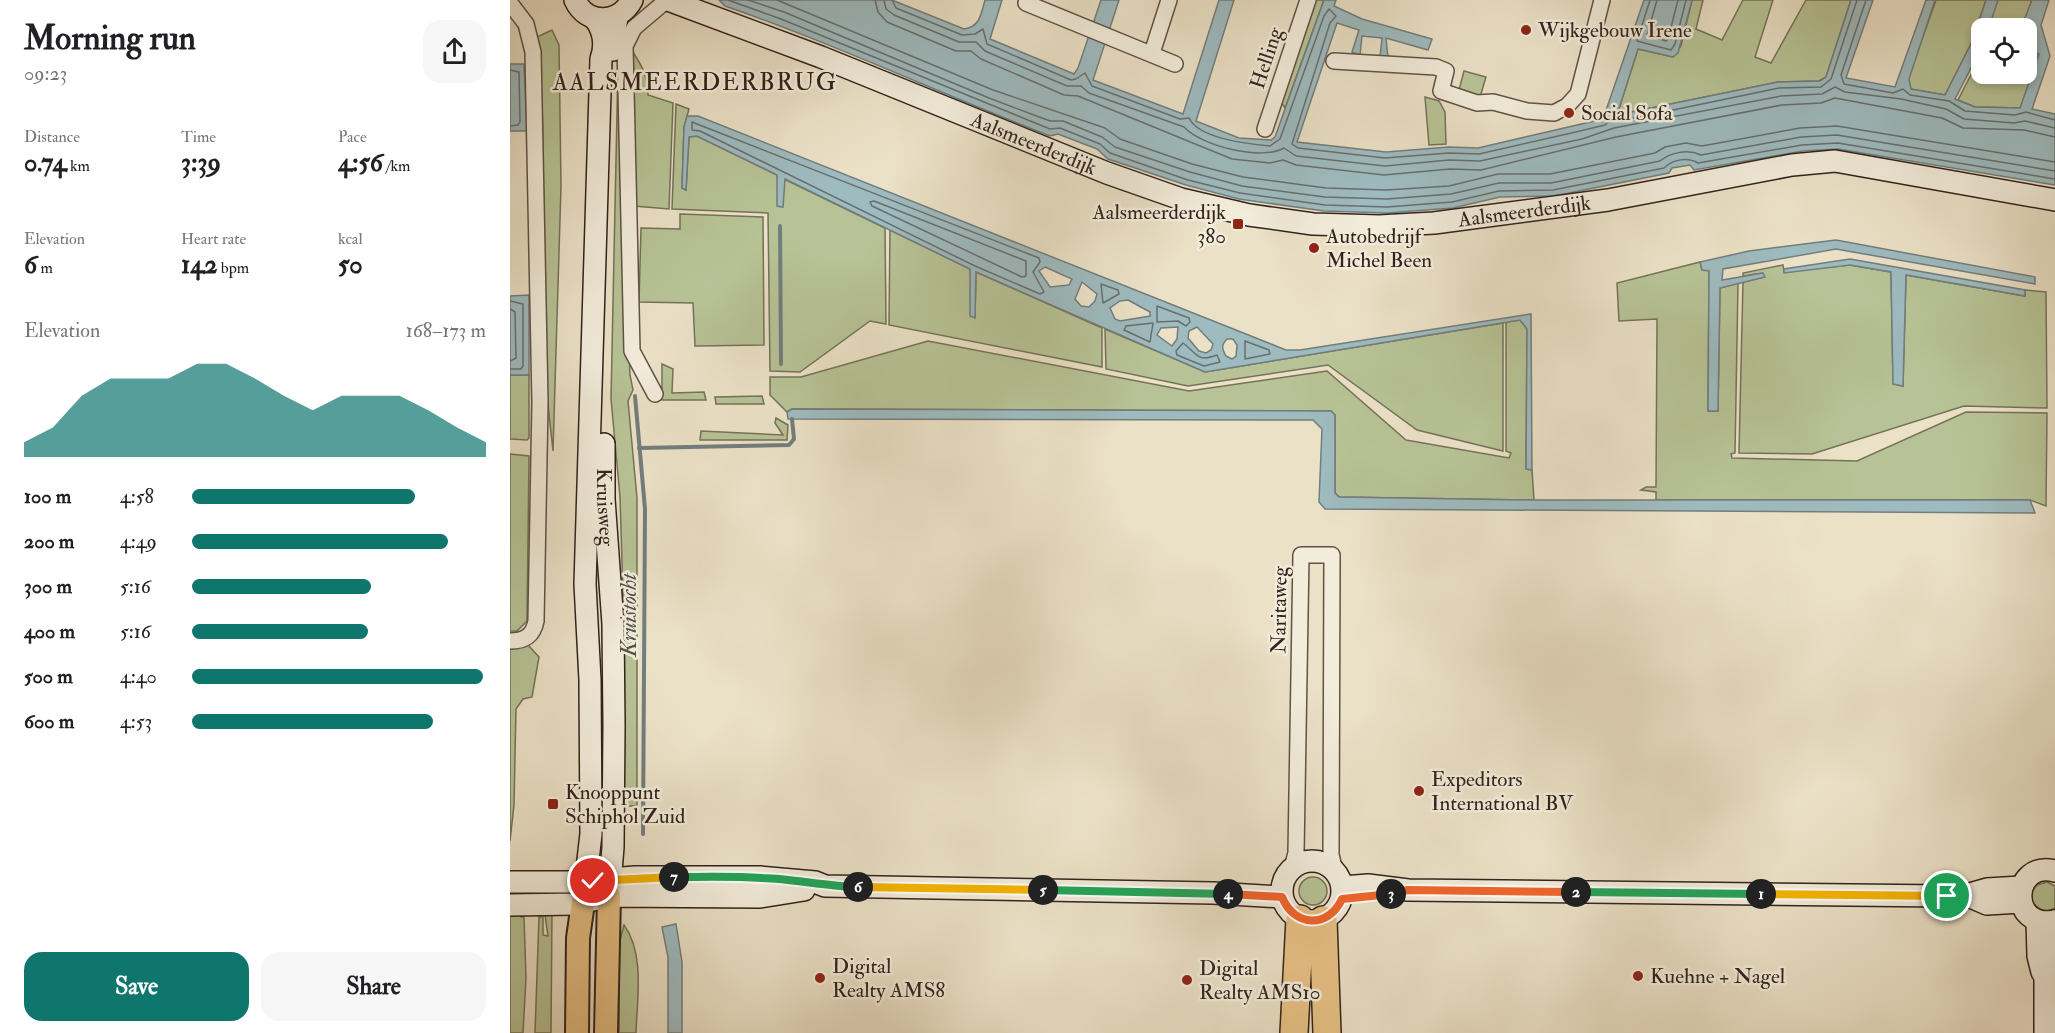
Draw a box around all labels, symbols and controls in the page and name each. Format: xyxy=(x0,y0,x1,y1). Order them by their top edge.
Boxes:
place label: Wijkgebouw Irene xyxy=(1537,17,1692,44)
text: Morning run xyxy=(24,18,196,59)
map controls xyxy=(1971,18,2037,84)
button: locate xyxy=(1971,18,2037,84)
button: share xyxy=(423,20,486,83)
street label: Helling xyxy=(1244,23,1289,92)
marker: Wijkgebouw Irene xyxy=(1519,23,1533,37)
text: 09:23 xyxy=(24,61,67,86)
district label: AALSMEERDERBRUG xyxy=(552,67,837,98)
place label: Social Sofa xyxy=(1581,100,1673,127)
street label: Aalsmeerderdijk xyxy=(966,106,1101,181)
marker: Social Sofa xyxy=(1562,106,1576,120)
text: Distance xyxy=(24,127,80,147)
text: Time xyxy=(181,127,216,147)
text: Pace xyxy=(338,127,367,147)
text: 0.74 xyxy=(24,147,67,179)
text: 3:39 xyxy=(181,147,221,179)
text: 4:56 xyxy=(338,147,383,179)
text: km xyxy=(67,156,90,176)
text: /km xyxy=(383,156,410,176)
street label: Aalsmeerderdijk xyxy=(1455,189,1592,234)
place label: Aalsmeerderdijk 380 xyxy=(1091,199,1226,250)
marker: Aalsmeerderdijk 380 xyxy=(1231,217,1245,231)
place label: Autobedrijf Michel Been xyxy=(1325,223,1432,274)
text: Elevation xyxy=(24,229,85,249)
text: Heart rate xyxy=(181,229,246,249)
text: kcal xyxy=(338,229,363,249)
marker: Autobedrijf Michel Been xyxy=(1307,241,1321,255)
text: 6 xyxy=(24,249,37,281)
text: 142 xyxy=(181,249,217,281)
text: 50 xyxy=(338,249,363,281)
text: m xyxy=(37,258,53,278)
text: bpm xyxy=(217,258,249,278)
text: Elevation xyxy=(24,318,100,343)
text: 168–173 m xyxy=(406,318,486,343)
street label: Kruisweg xyxy=(590,468,620,548)
text: 100 m xyxy=(24,484,71,509)
text: 4:58 xyxy=(120,484,154,509)
text: 200 m xyxy=(24,529,74,554)
text: 4:49 xyxy=(120,529,157,554)
street label: Naritaweg xyxy=(1265,565,1294,654)
water label: Kruistocht xyxy=(615,572,643,658)
text: 300 m xyxy=(24,574,72,599)
text: 5:16 xyxy=(120,574,151,599)
text: 400 m xyxy=(24,619,75,644)
text: 5:16 xyxy=(120,619,151,644)
text: 500 m xyxy=(24,664,73,689)
text: 4:40 xyxy=(120,664,157,689)
text: 600 m xyxy=(24,709,74,734)
text: 4:53 xyxy=(120,709,152,734)
place label: Expeditors International BV xyxy=(1431,766,1574,817)
place label: Knooppunt Schiphol Zuid xyxy=(565,779,686,830)
marker: Expeditors International BV xyxy=(1412,784,1426,798)
marker: Knooppunt Schiphol Zuid xyxy=(546,797,560,811)
pin xyxy=(567,855,618,906)
pin: 7 xyxy=(659,862,689,892)
icon: check xyxy=(576,864,609,897)
text: 7 xyxy=(670,867,678,887)
pin xyxy=(1921,870,1972,921)
pin: 6 xyxy=(843,872,873,902)
pin: 5 xyxy=(1028,875,1058,905)
text: 6 xyxy=(854,877,862,897)
pin: 2 xyxy=(1561,877,1591,907)
pin: 4 xyxy=(1213,879,1243,909)
pin: 3 xyxy=(1376,879,1406,909)
pin: 1 xyxy=(1746,879,1776,909)
icon: arrive xyxy=(1930,879,1963,912)
text: 5 xyxy=(1039,880,1047,900)
text: 2 xyxy=(1572,882,1580,902)
text: 4 xyxy=(1224,884,1232,904)
text: 3 xyxy=(1388,884,1394,904)
text: 1 xyxy=(1758,884,1764,904)
button: Save xyxy=(24,952,249,1021)
button: Share xyxy=(261,952,486,1021)
place label: Digital Realty AMS8 xyxy=(832,953,945,1004)
place label: Digital Realty AMS10 xyxy=(1199,955,1320,1006)
place label: Kuehne + Nagel xyxy=(1650,963,1786,990)
marker: Kuehne + Nagel xyxy=(1631,969,1645,983)
marker: Digital Realty AMS8 xyxy=(813,971,827,985)
marker: Digital Realty AMS10 xyxy=(1180,973,1194,987)

